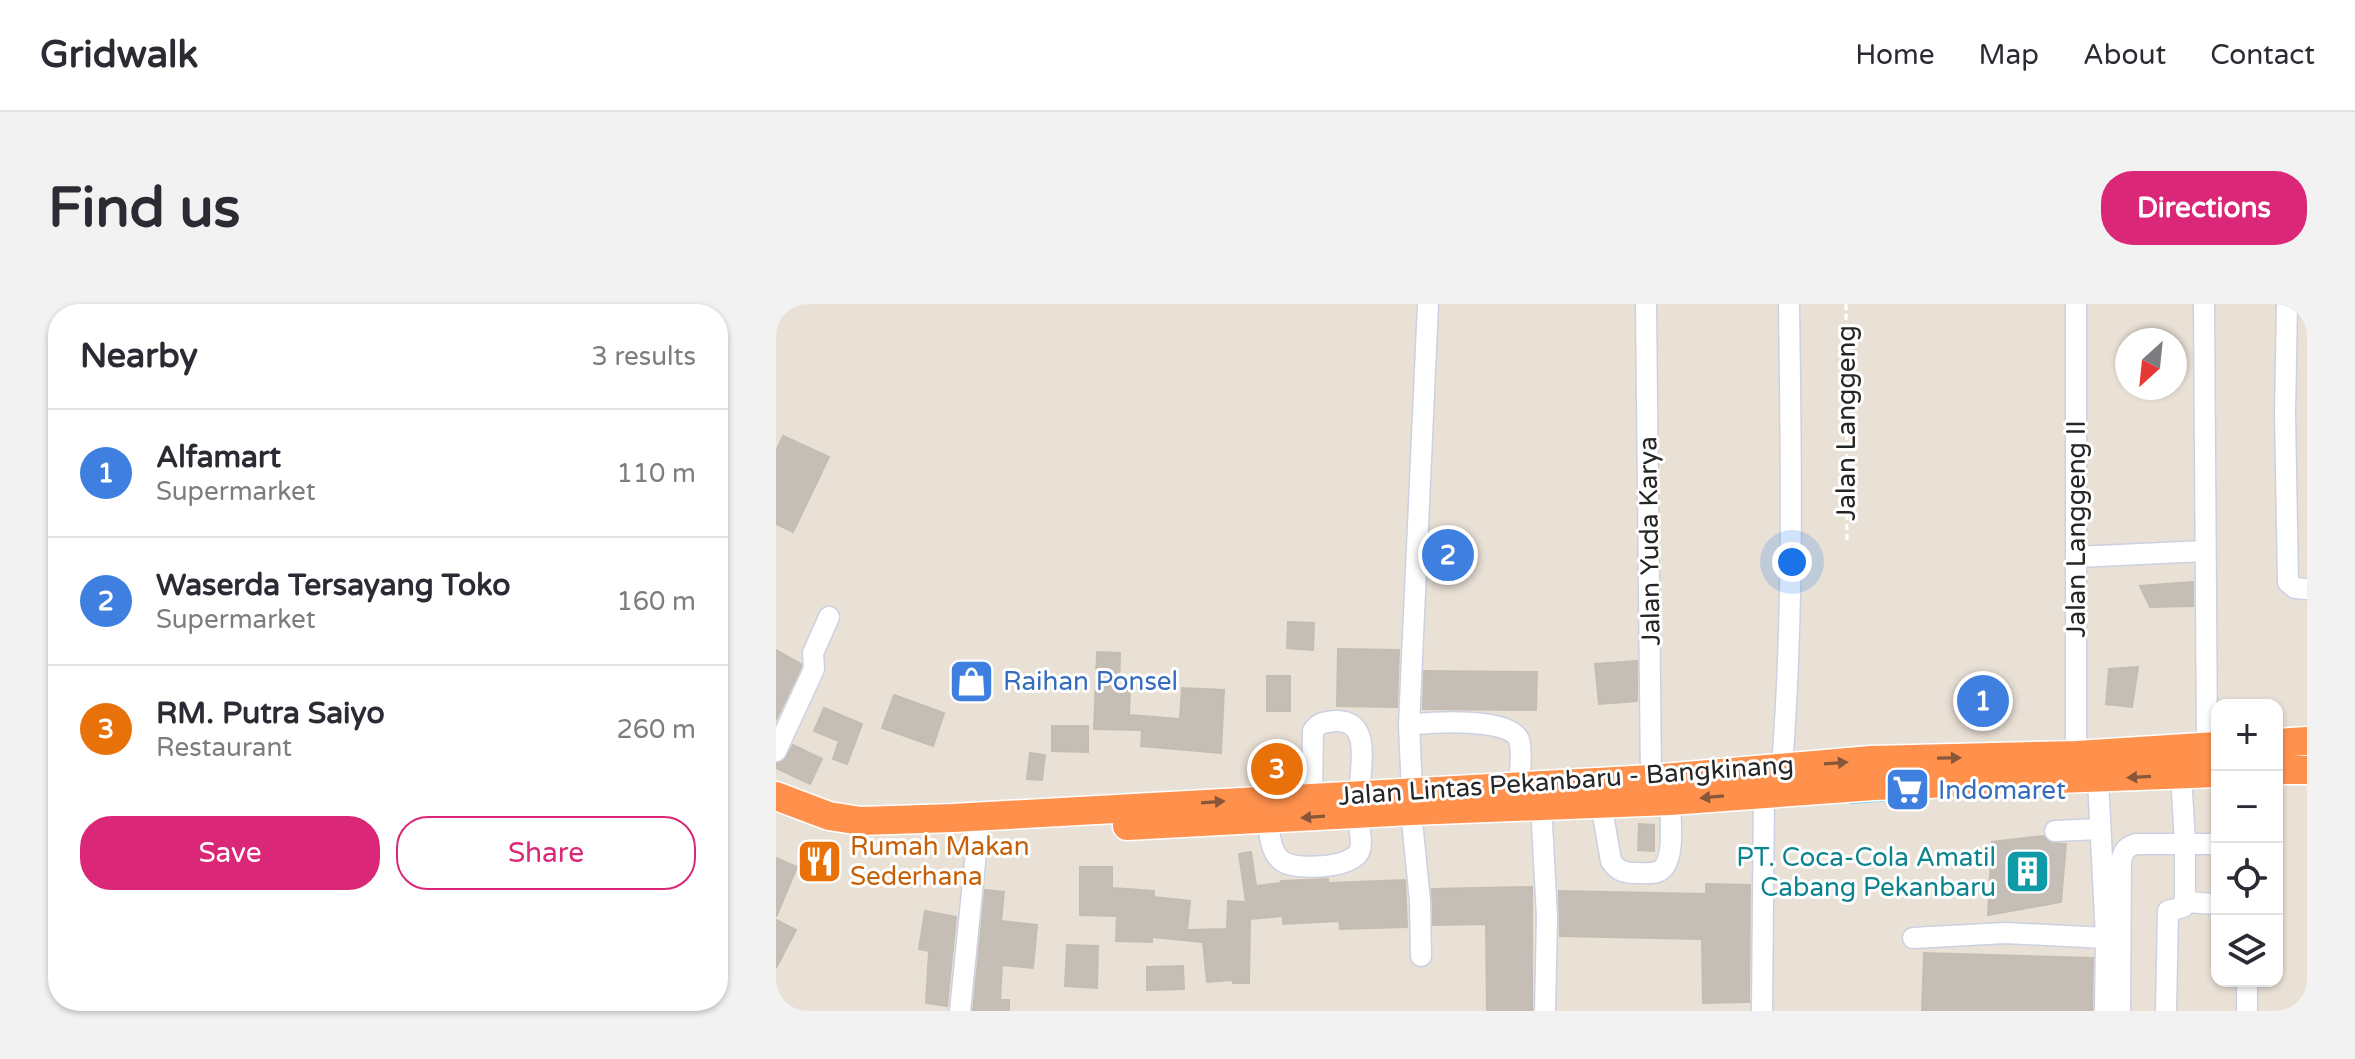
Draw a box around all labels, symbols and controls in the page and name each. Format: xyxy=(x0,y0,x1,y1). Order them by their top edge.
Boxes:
text: Gridwalk xyxy=(40,32,198,78)
text: Home xyxy=(1855,38,1935,72)
text: Map xyxy=(1979,38,2039,72)
text: About xyxy=(2083,38,2166,72)
text: Contact xyxy=(2210,38,2315,72)
button: Directions xyxy=(2101,171,2307,245)
text: Find us xyxy=(48,175,240,242)
street label: Jalan Langgeng xyxy=(1831,325,1862,521)
north arrow xyxy=(2115,328,2187,400)
text: Nearby xyxy=(80,336,198,377)
text: 3 results xyxy=(591,341,696,372)
street label: Jalan Langgeng II xyxy=(2061,420,2092,638)
street label: Jalan Yuda Karya xyxy=(1632,436,1667,646)
text: Alfamart xyxy=(156,439,281,476)
text: 1 xyxy=(98,458,114,489)
text: 110 m xyxy=(616,458,696,489)
text: Supermarket xyxy=(156,476,316,507)
pin: 2 xyxy=(1422,525,1474,585)
your location xyxy=(1772,542,1812,582)
text: Waserda Tersayang Toko xyxy=(156,567,511,604)
text: 2 xyxy=(98,586,114,617)
text: 160 m xyxy=(616,586,696,617)
text: Supermarket xyxy=(156,604,316,635)
shop icon: Raihan Ponsel xyxy=(948,657,996,705)
place label: Raihan Ponsel xyxy=(1003,666,1178,697)
pin: 1 xyxy=(1957,671,2009,731)
text: RM. Putra Saiyo xyxy=(156,695,385,732)
map controls xyxy=(2211,699,2283,987)
button: + xyxy=(2211,699,2283,771)
text: 3 xyxy=(98,714,114,745)
text: 260 m xyxy=(616,714,696,745)
text: Restaurant xyxy=(156,732,292,763)
pin: 3 xyxy=(1251,739,1303,799)
street label: Jalan Lintas Pekanbaru - Bangkinang xyxy=(1337,749,1795,812)
one-way arrow xyxy=(1937,752,1962,765)
one-way arrow xyxy=(1824,756,1849,769)
supermarket icon: Indomaret xyxy=(1883,766,1931,814)
one-way arrow xyxy=(2126,771,2151,784)
button: − xyxy=(2211,771,2283,843)
place label: Indomaret xyxy=(1938,775,2066,806)
one-way arrow xyxy=(1699,791,1724,804)
one-way arrow xyxy=(1201,795,1226,808)
one-way arrow xyxy=(1300,811,1325,824)
button: Save xyxy=(80,816,380,890)
button: Share xyxy=(396,816,696,890)
place label: Rumah Makan Sederhana xyxy=(850,831,1030,892)
restaurant icon: Rumah Makan Sederhana xyxy=(795,837,843,885)
place label: PT. Coca-Cola Amatil Cabang Pekanbaru xyxy=(1736,842,1996,903)
button: locate xyxy=(2211,843,2283,915)
building icon: PT. Coca-Cola Amatil Cabang Pekanbaru xyxy=(2003,848,2051,896)
button: layers xyxy=(2211,915,2283,987)

